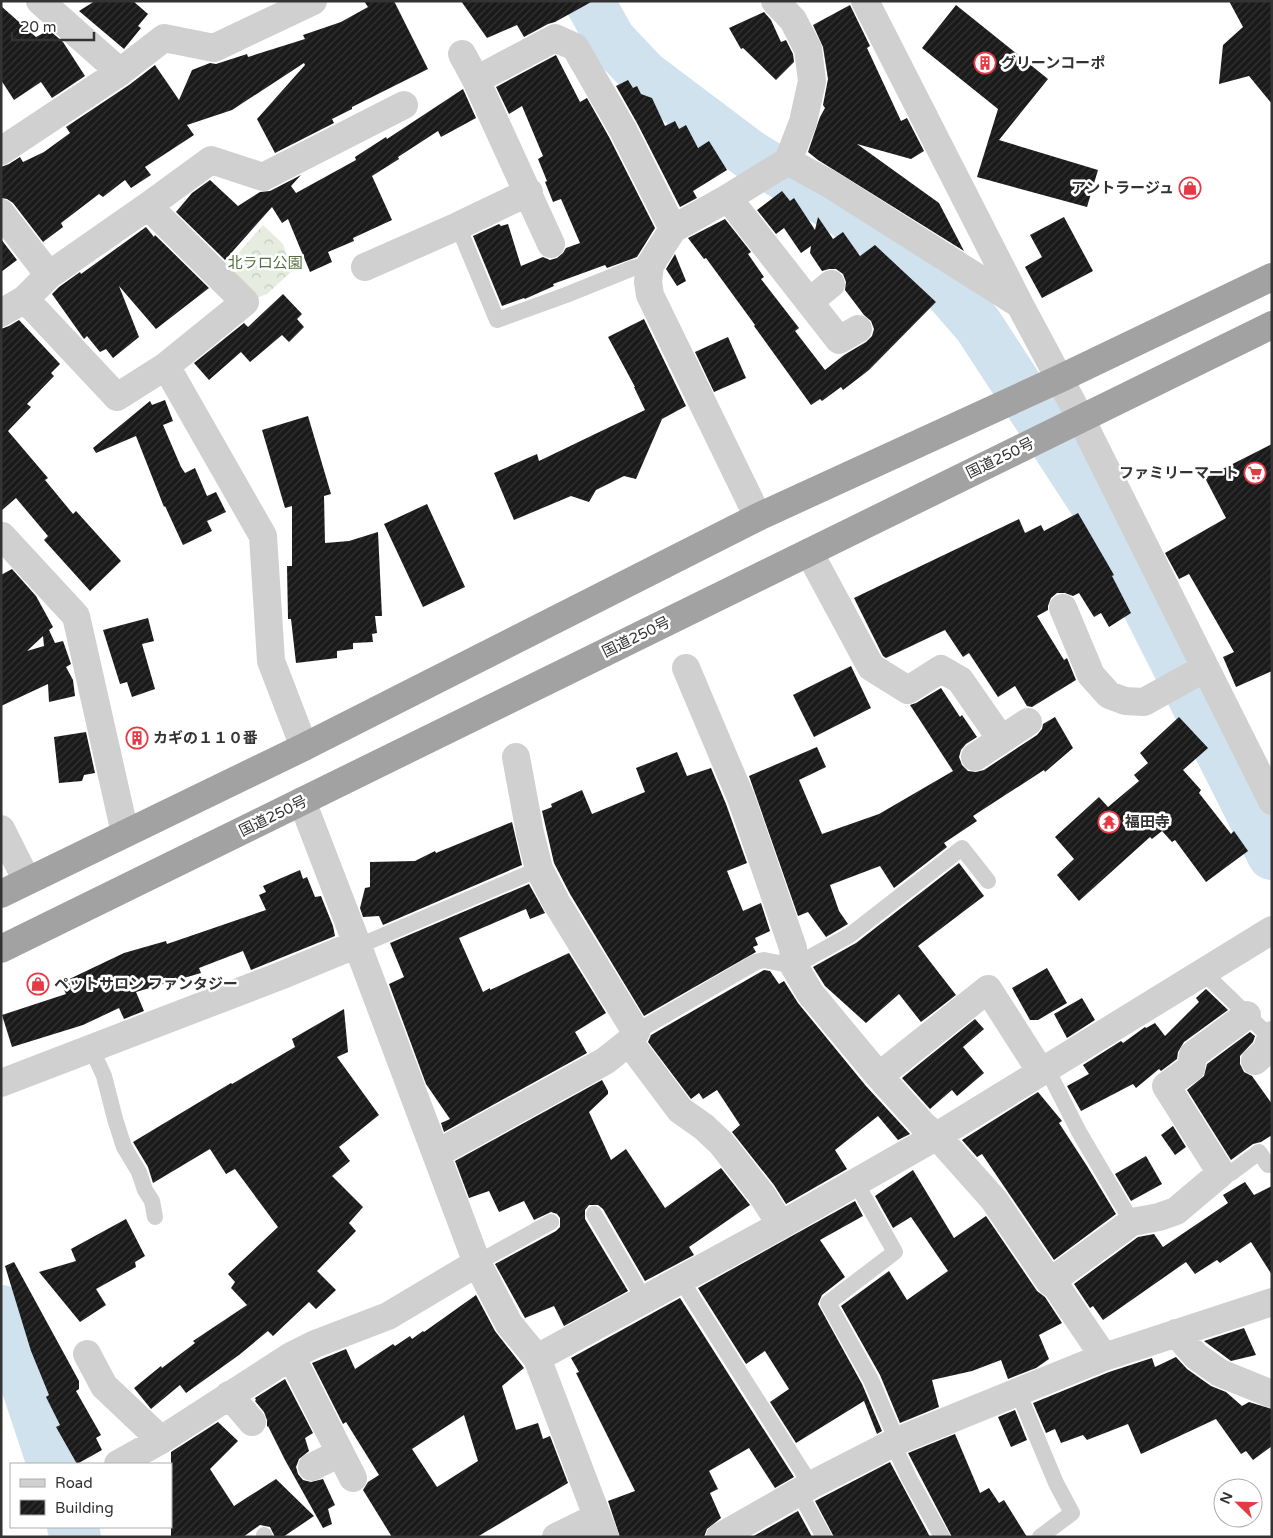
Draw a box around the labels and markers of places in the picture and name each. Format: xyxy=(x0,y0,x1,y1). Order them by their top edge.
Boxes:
building icon: グリーンコーポ xyxy=(973,51,997,75)
place label: グリーンコーポ xyxy=(1001,54,1105,72)
shop icon: アントラージュ xyxy=(1178,176,1202,200)
place label: アントラージュ xyxy=(1071,179,1174,197)
supermarket icon: ファミリーマート xyxy=(1243,461,1267,485)
place label: ファミリーマート xyxy=(1119,464,1239,482)
building icon: カギの１１０番 xyxy=(125,726,149,750)
place label: カギの１１０番 xyxy=(153,729,258,747)
temple icon: 福田寺 xyxy=(1097,810,1121,834)
place label: 福田寺 xyxy=(1124,813,1170,831)
shop icon: ペットサロン ファンタジー xyxy=(26,972,50,996)
place label: ペットサロン ファンタジー xyxy=(54,975,238,993)

